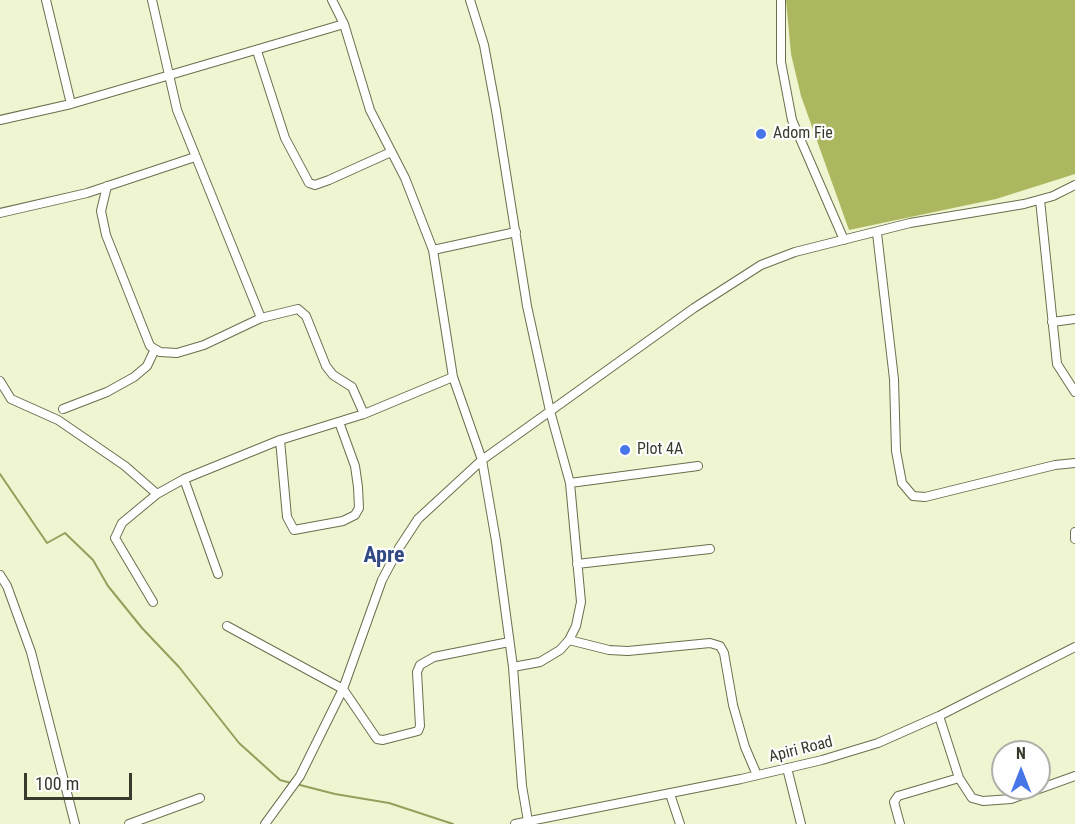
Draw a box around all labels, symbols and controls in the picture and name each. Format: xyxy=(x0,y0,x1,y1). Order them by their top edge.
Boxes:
place label: Adom Fie xyxy=(773,124,833,144)
marker: Adom Fie xyxy=(754,127,768,141)
place label: Plot 4A xyxy=(637,440,683,460)
marker: Plot 4A xyxy=(618,443,632,457)
district label: Apre xyxy=(363,543,405,569)
street label: Apiri Road xyxy=(767,733,835,767)
north arrow xyxy=(991,740,1051,800)
text: N xyxy=(1016,744,1026,763)
scale bar xyxy=(27,761,135,799)
text: 100 m xyxy=(35,773,79,794)

